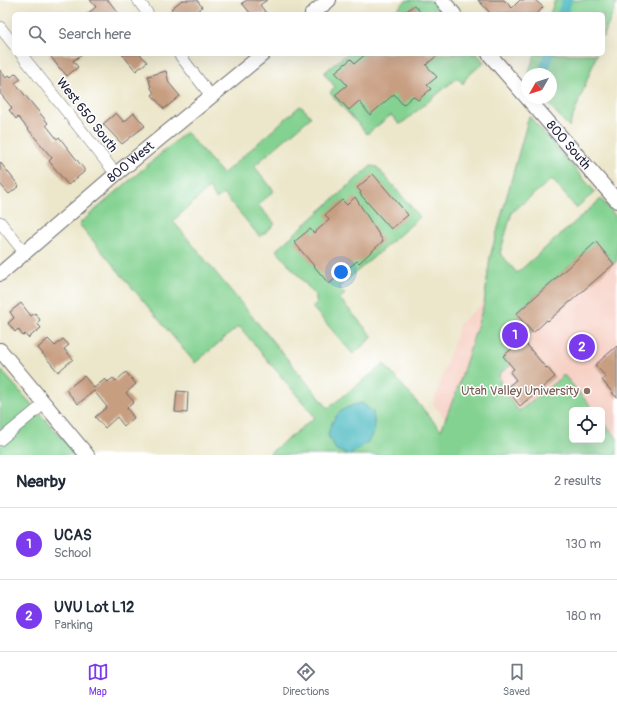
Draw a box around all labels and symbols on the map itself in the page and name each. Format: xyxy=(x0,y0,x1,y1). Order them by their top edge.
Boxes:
north arrow xyxy=(521,68,557,104)
street label: West 650 South xyxy=(53,75,121,155)
street label: 800 South xyxy=(543,118,594,173)
street label: 800 West xyxy=(104,138,158,186)
your location xyxy=(331,262,351,282)
pin: 1 xyxy=(502,320,528,350)
pin: 2 xyxy=(569,332,595,362)
place label: Utah Valley University xyxy=(461,383,579,399)
marker: Utah Valley University xyxy=(582,386,592,396)

